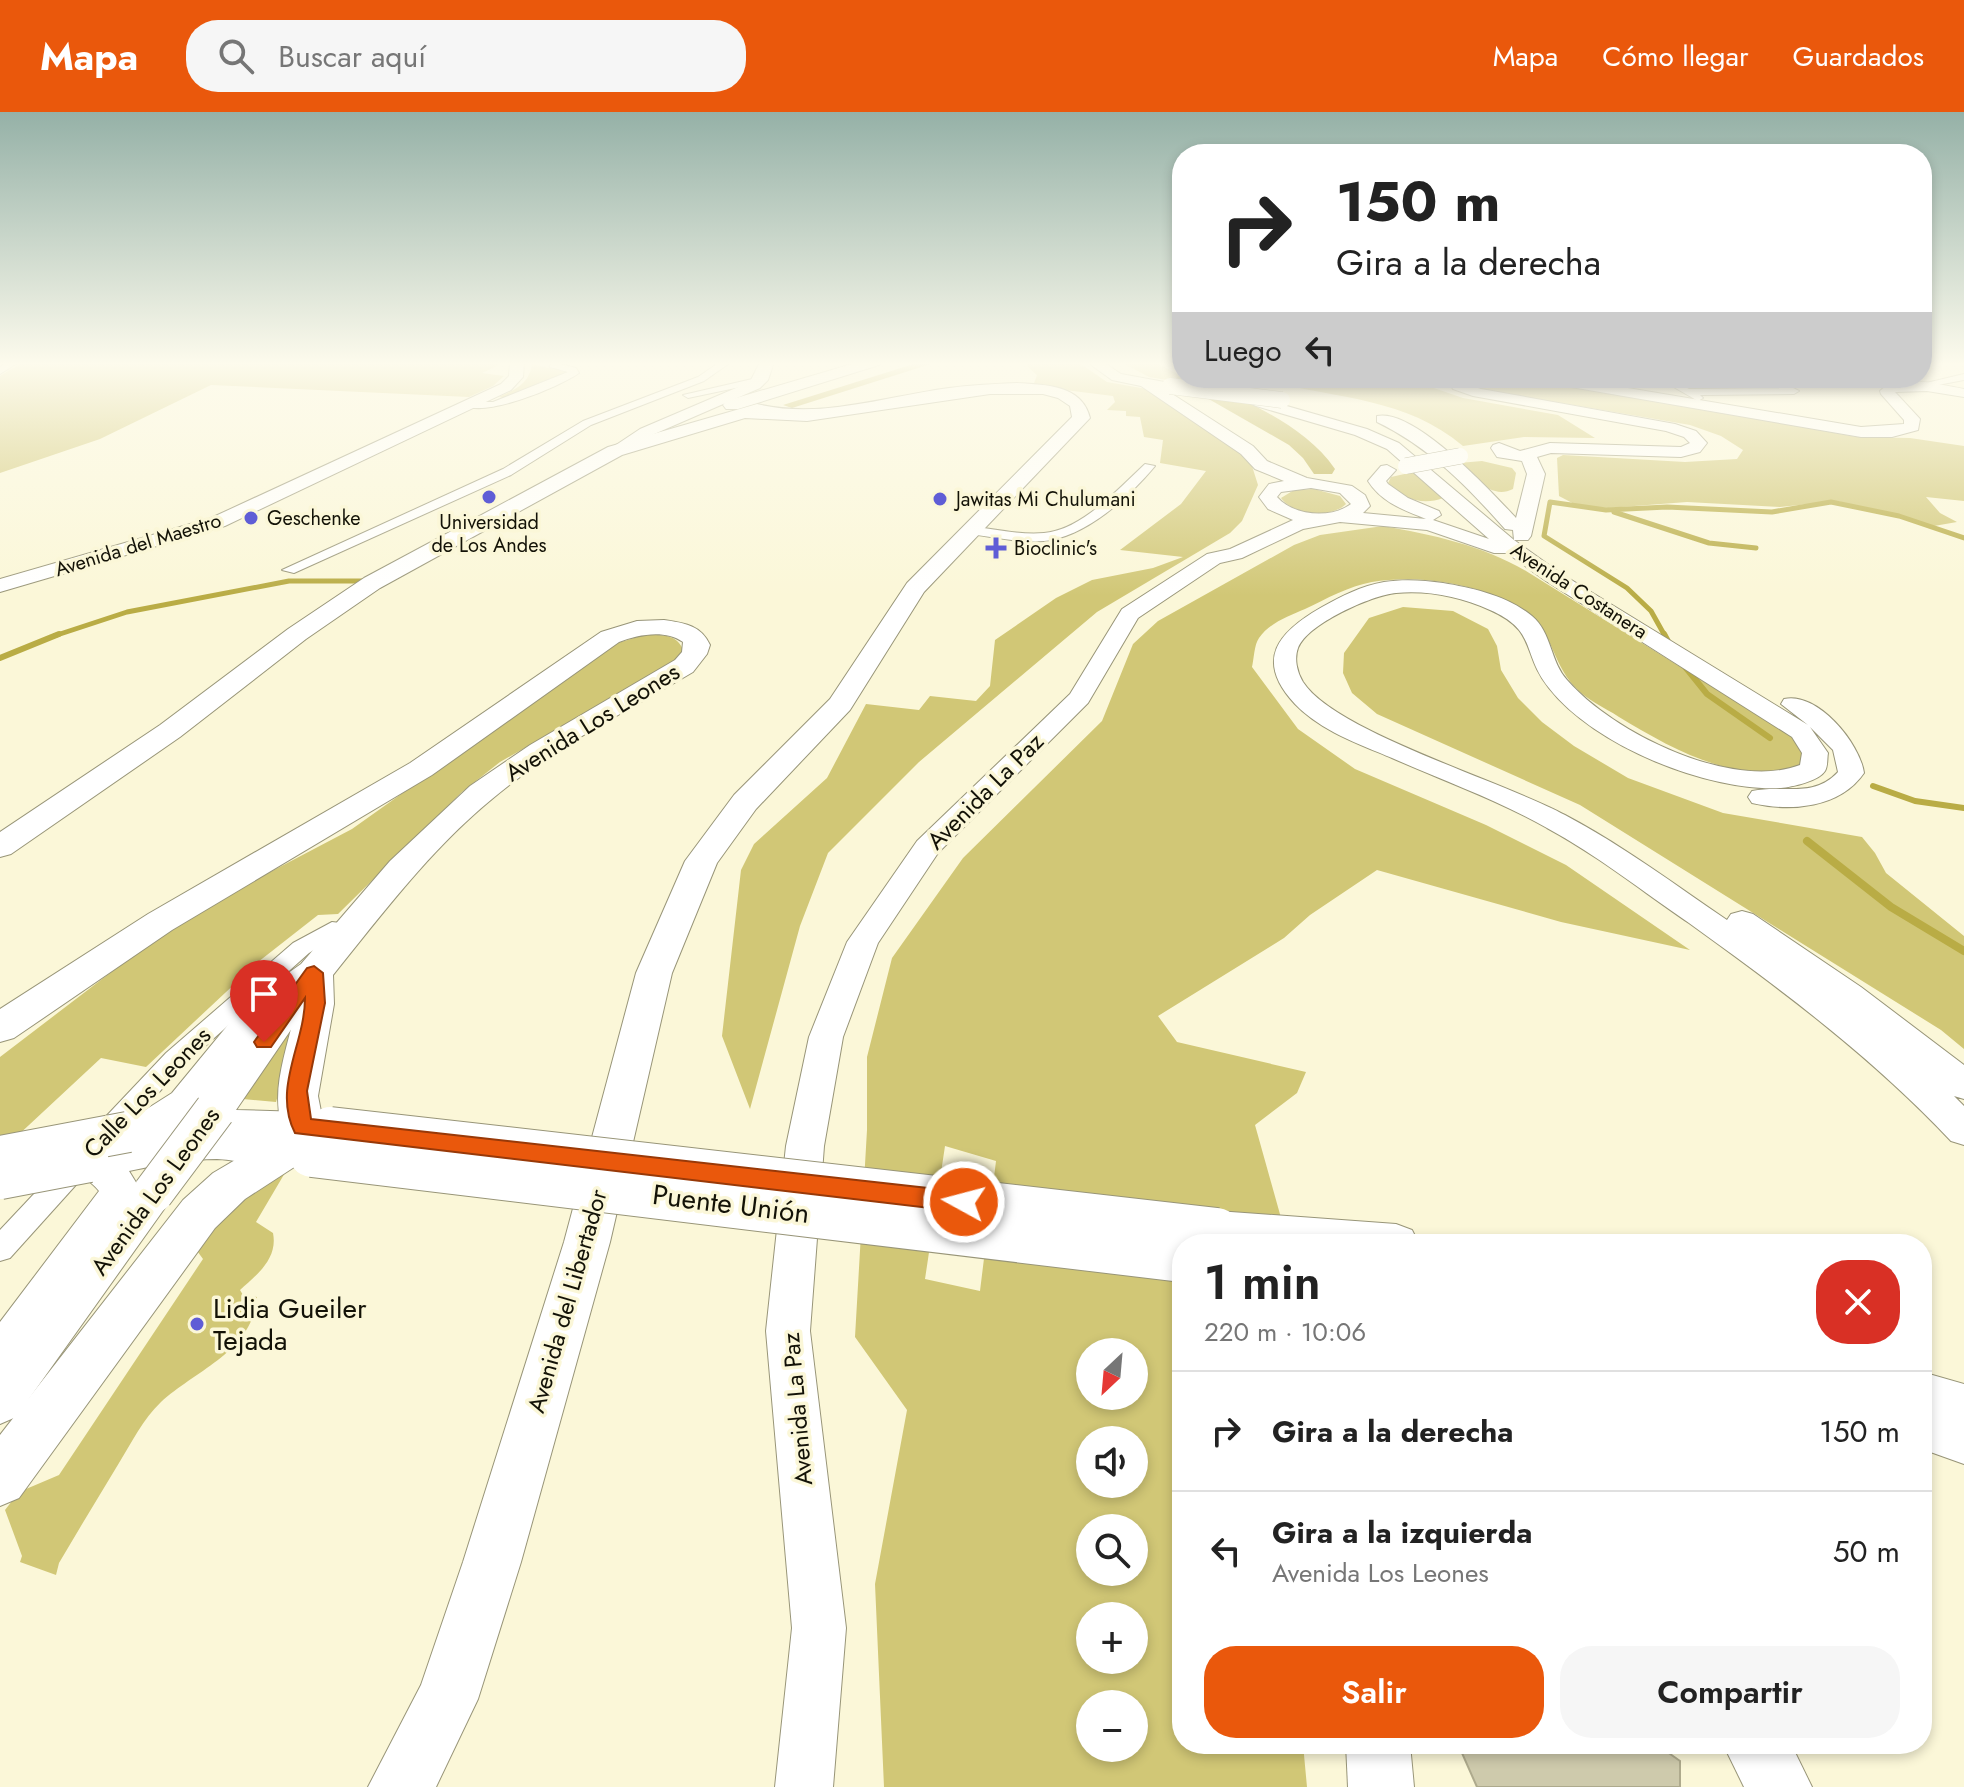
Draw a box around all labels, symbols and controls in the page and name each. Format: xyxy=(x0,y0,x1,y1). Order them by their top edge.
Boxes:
search box xyxy=(186,20,746,92)
text: Mapa xyxy=(40,29,138,84)
icon: search xyxy=(214,34,258,78)
text: Buscar aquí xyxy=(278,35,426,78)
text: Mapa xyxy=(1493,36,1558,77)
text: Cómo llegar xyxy=(1602,36,1749,77)
text: Guardados xyxy=(1793,36,1924,77)
text: 150 m xyxy=(1336,161,1500,242)
icon: right xyxy=(1204,176,1308,280)
text: Gira a la derecha xyxy=(1336,236,1601,288)
icon: left xyxy=(1298,328,1342,372)
text: Luego xyxy=(1204,329,1282,372)
place label: Jawitas Mi Chulumani xyxy=(953,485,1136,514)
marker: Universidad de Los Andes xyxy=(480,488,498,506)
marker: Jawitas Mi Chulumani xyxy=(931,490,949,508)
place label: Geschenke xyxy=(267,504,361,533)
street label: Avenida del Maestro xyxy=(51,506,225,584)
place label: Universidad de Los Andes xyxy=(431,508,547,560)
marker: Geschenke xyxy=(242,509,260,527)
place label: Bioclinic's xyxy=(1014,534,1097,563)
street label: Avenida Costanera xyxy=(1505,536,1653,646)
marker: Bioclinic's xyxy=(985,537,1007,559)
street label: Avenida Los Leones xyxy=(498,654,686,790)
street label: Avenida La Paz xyxy=(919,725,1051,857)
pin xyxy=(230,960,298,1042)
icon: arrive xyxy=(242,972,286,1016)
street label: Calle Los Leones xyxy=(75,1019,219,1165)
street label: Avenida Los Leones xyxy=(82,1100,228,1282)
position arrow xyxy=(922,1160,1006,1244)
street label: Puente Unión xyxy=(650,1174,812,1234)
street label: Avenida del Libertador xyxy=(518,1184,616,1417)
text: 1 min xyxy=(1204,1248,1321,1317)
button: close xyxy=(1816,1260,1900,1344)
place label: Lidia Gueiler Tejada xyxy=(213,1288,367,1361)
text: 220 m · 10:06 xyxy=(1204,1313,1366,1351)
marker: Lidia Gueiler Tejada xyxy=(188,1315,206,1333)
street label: Avenida La Paz xyxy=(773,1331,821,1487)
north arrow xyxy=(1076,1338,1148,1410)
map controls xyxy=(1076,1338,1148,1762)
icon: right xyxy=(1204,1409,1248,1453)
text: Gira a la derecha xyxy=(1272,1410,1513,1453)
text: 150 m xyxy=(1819,1410,1900,1453)
button: sound xyxy=(1076,1426,1148,1498)
text: Gira a la izquierda xyxy=(1272,1511,1532,1554)
button: search xyxy=(1076,1514,1148,1586)
icon: left xyxy=(1204,1529,1248,1573)
text: 50 m xyxy=(1833,1530,1900,1573)
text: Avenida Los Leones xyxy=(1272,1554,1489,1592)
button: + xyxy=(1076,1602,1148,1674)
button: Salir xyxy=(1204,1646,1544,1738)
button: Compartir xyxy=(1560,1646,1900,1738)
button: − xyxy=(1076,1690,1148,1762)

